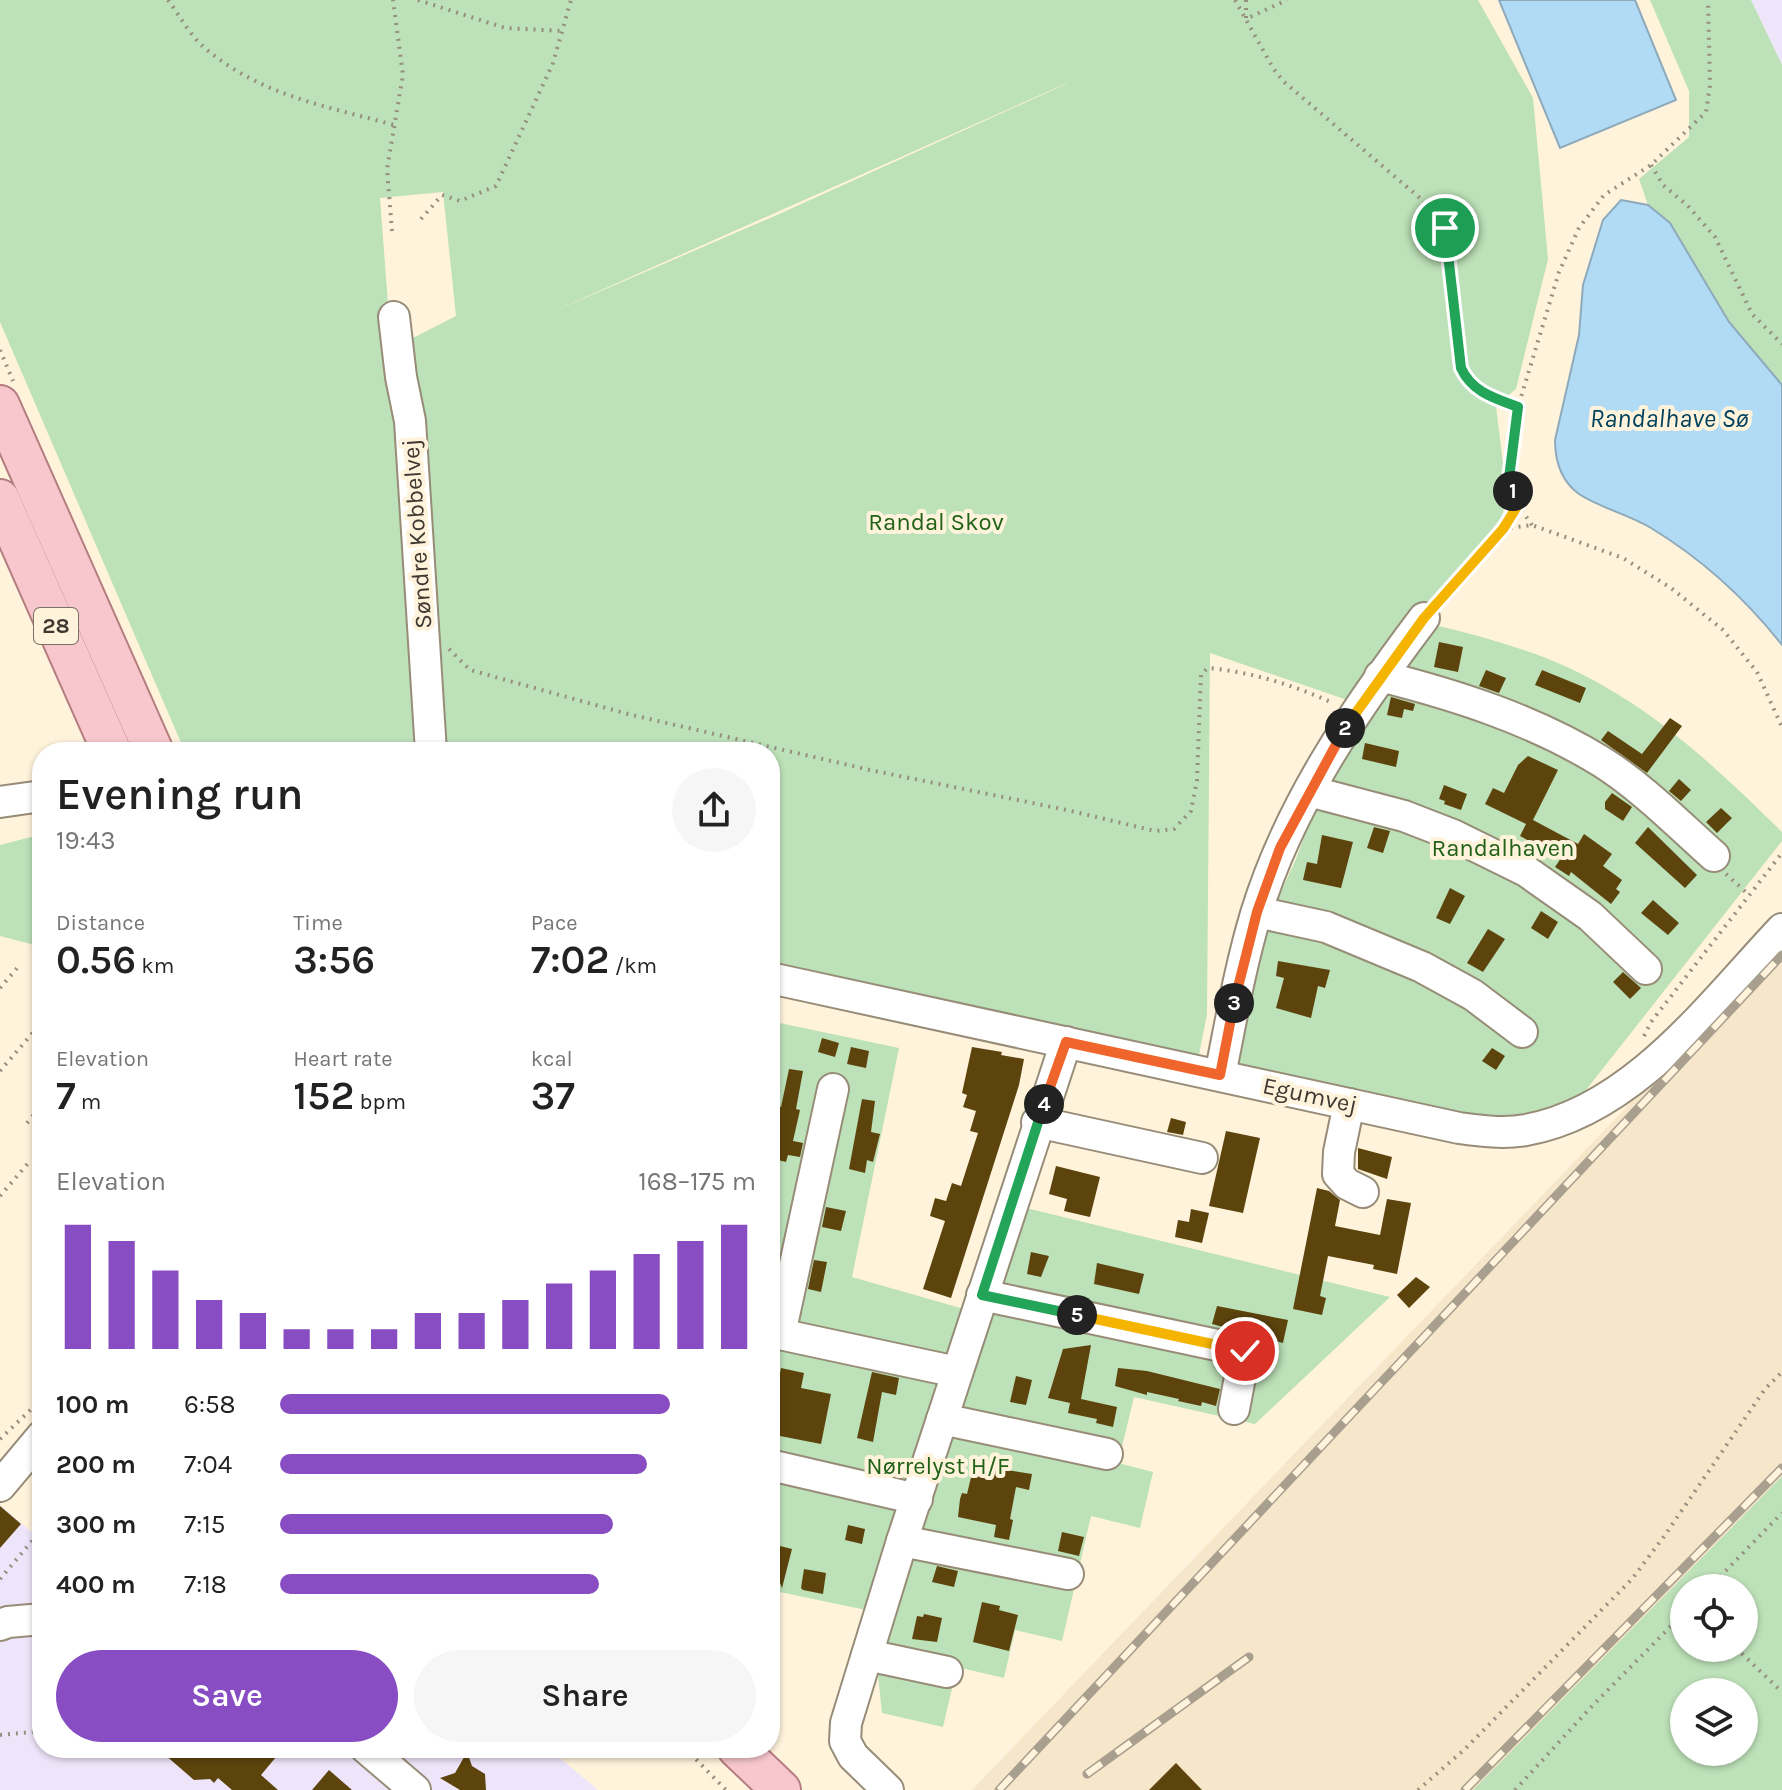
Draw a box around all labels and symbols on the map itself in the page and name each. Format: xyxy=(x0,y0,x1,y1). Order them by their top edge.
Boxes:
pin xyxy=(1411,194,1479,262)
water label: Randalhave Sø xyxy=(1590,403,1750,434)
street label: Søndre Kobbelvej xyxy=(396,438,438,630)
pin: 1 xyxy=(1493,471,1533,511)
park label: Randal Skov xyxy=(868,508,1004,536)
road number: 28 xyxy=(34,608,78,644)
pin: 2 xyxy=(1325,708,1365,748)
park label: Randalhaven xyxy=(1431,834,1575,862)
pin: 3 xyxy=(1214,983,1254,1023)
street label: Egumvej xyxy=(1260,1071,1360,1119)
pin: 4 xyxy=(1024,1084,1064,1124)
pin: 5 xyxy=(1057,1295,1097,1335)
pin xyxy=(1211,1317,1279,1385)
park label: Nørrelyst H/F xyxy=(866,1452,1010,1480)

